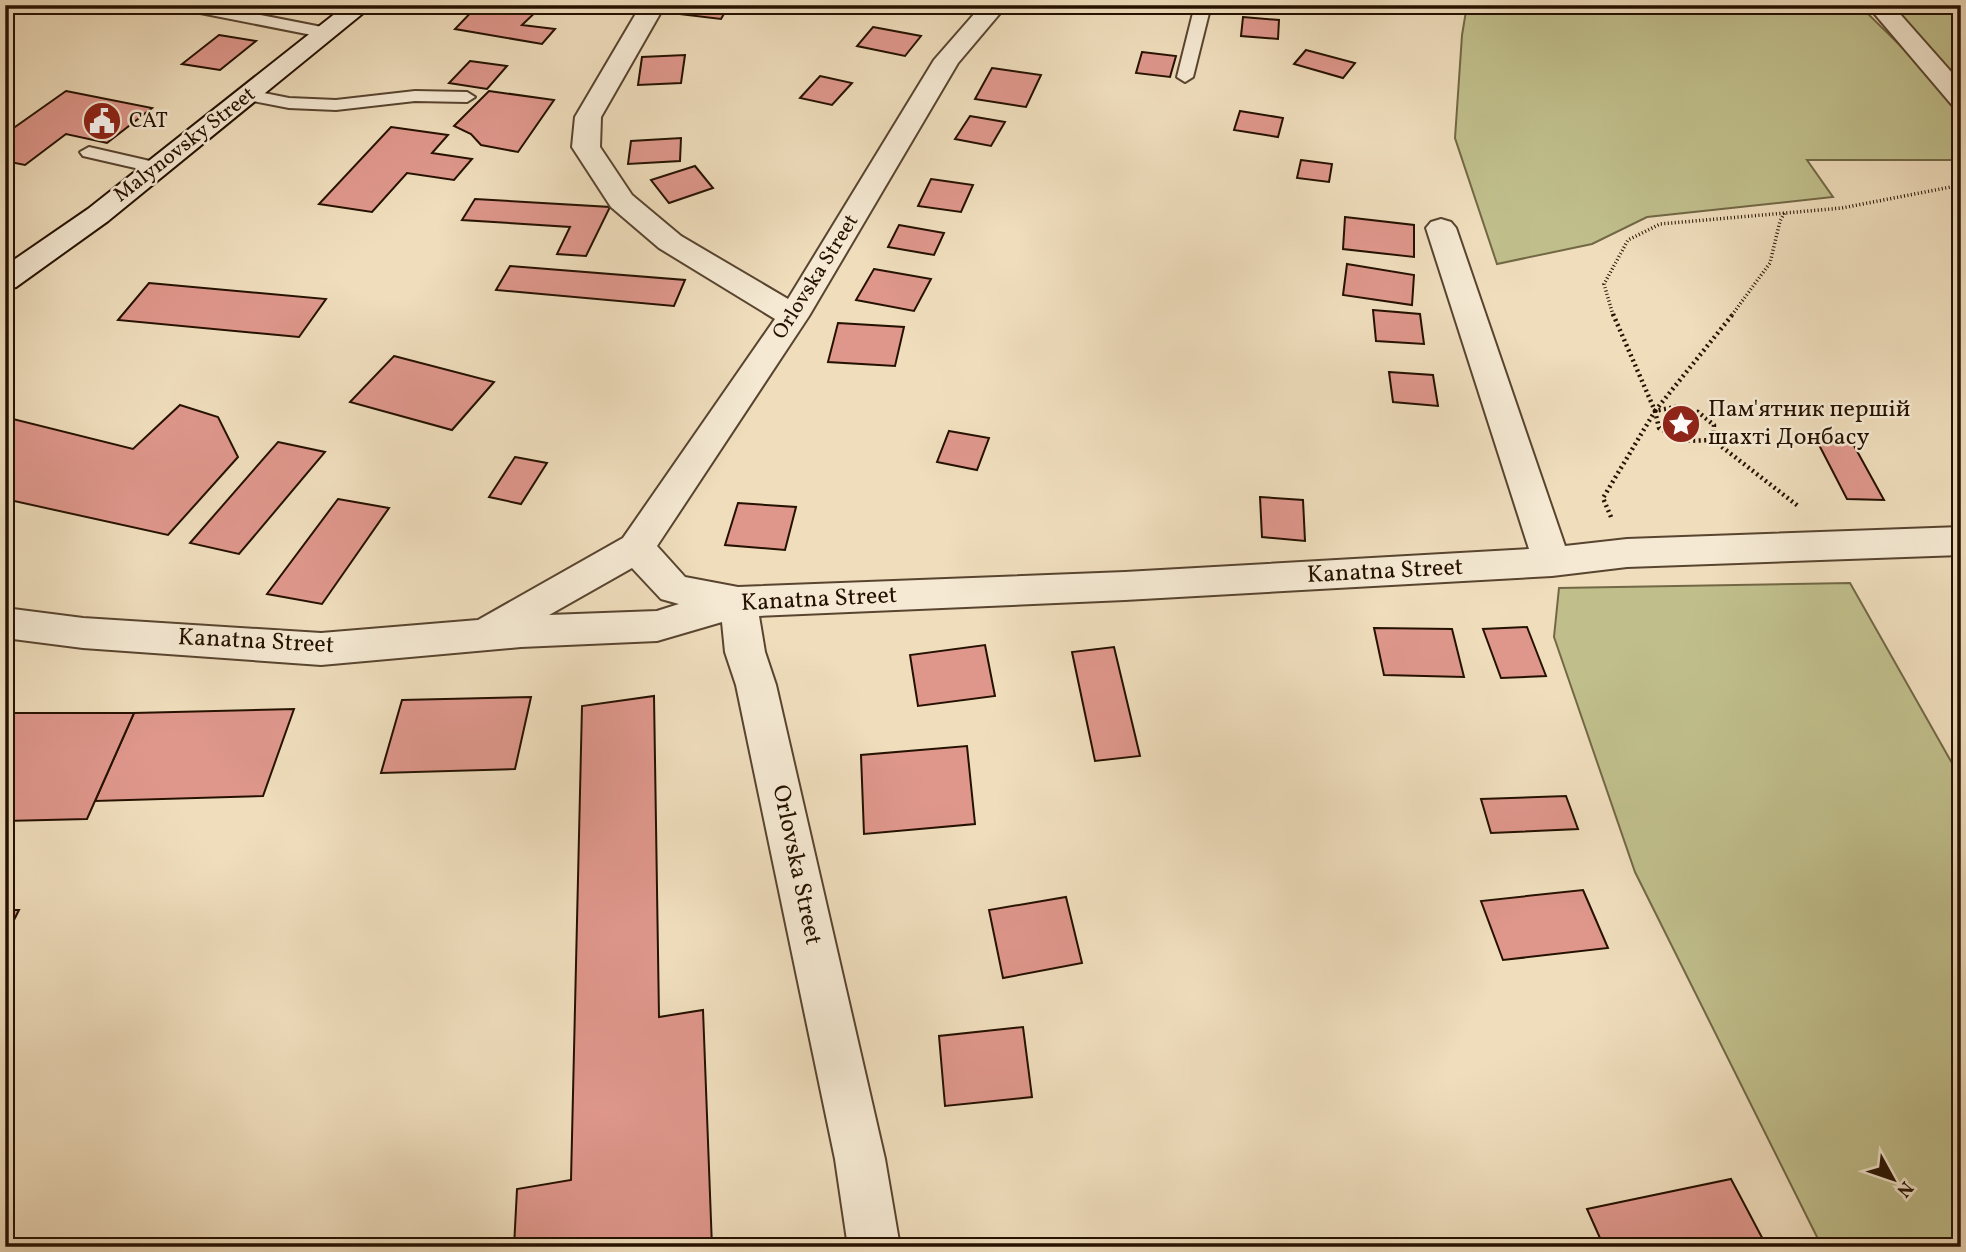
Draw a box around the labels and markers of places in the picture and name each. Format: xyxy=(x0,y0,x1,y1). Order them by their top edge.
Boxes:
public building icon: САТ xyxy=(81,100,123,142)
place label: САТ xyxy=(129,107,168,136)
place label: Пам'ятник першій шахті Донбасу xyxy=(1708,393,1910,455)
place icon: Пам'ятник першій шахті Донбасу xyxy=(1660,403,1702,445)

